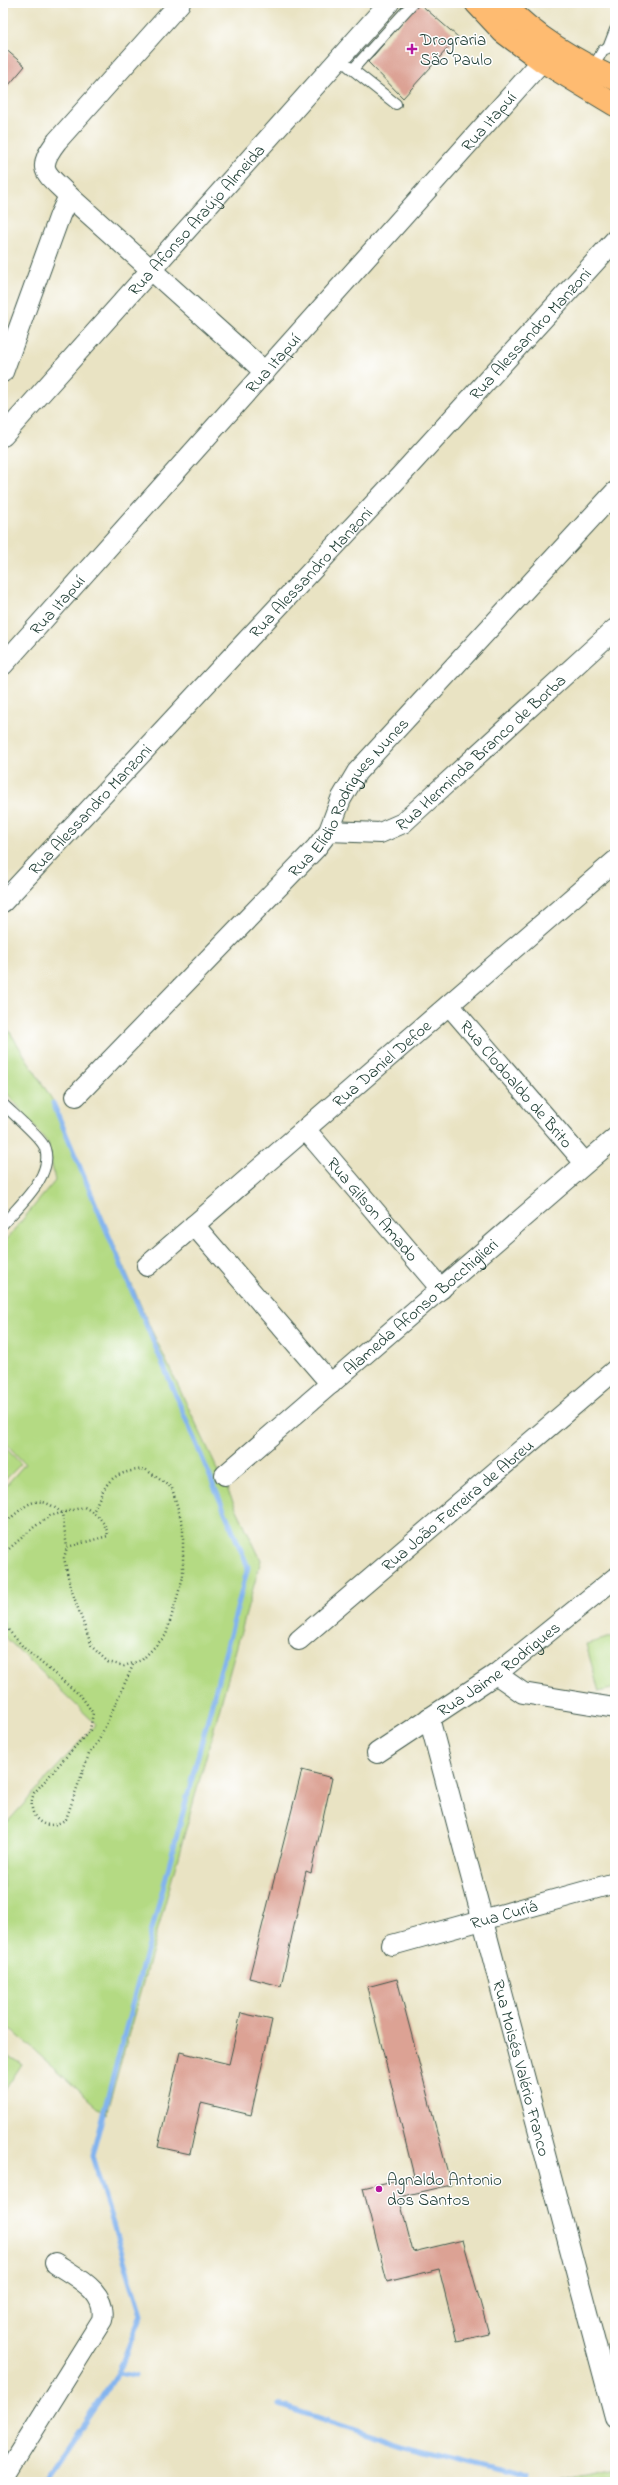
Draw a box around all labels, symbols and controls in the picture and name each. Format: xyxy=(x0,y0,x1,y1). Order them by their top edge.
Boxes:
place label: Drograria São Paulo xyxy=(419,28,492,73)
marker: Drograria São Paulo xyxy=(407,44,417,54)
street label: Rua Itapuí xyxy=(456,86,523,158)
street label: Rua Afonso Araújo Almeida xyxy=(123,139,272,302)
street label: Rua Alessandro Manzoni xyxy=(464,263,598,406)
street label: Rua Itapuí xyxy=(240,328,308,400)
street label: Rua Alessandro Manzoni xyxy=(244,502,379,644)
street label: Rua Itapuí xyxy=(24,570,92,641)
street label: Rua Herminda Branco de Borba xyxy=(392,669,572,839)
street label: Rua Elídio Rodrigues Nunes xyxy=(283,712,415,884)
street label: Rua Alessandro Manzoni xyxy=(23,739,158,881)
street label: Rua Daniel Defoe xyxy=(327,1014,438,1114)
street label: Rua Clodoaldo de Brito xyxy=(453,1015,578,1155)
street label: Rua Gilson Amado xyxy=(320,1152,424,1268)
street label: Alameda Afonso Bocchiglieri xyxy=(338,1233,504,1382)
street label: Rua João Ferreira de Abreu xyxy=(376,1434,540,1578)
street label: Rua Jaime Rodrigues xyxy=(433,1616,566,1724)
street label: Rua Curiá xyxy=(468,1894,541,1937)
street label: Rua Moisés Valério Franco xyxy=(485,1977,556,2160)
place label: Agnaldo Antonio dos Santos xyxy=(387,2168,502,2213)
marker: Agnaldo Antonio dos Santos xyxy=(374,2184,384,2194)

